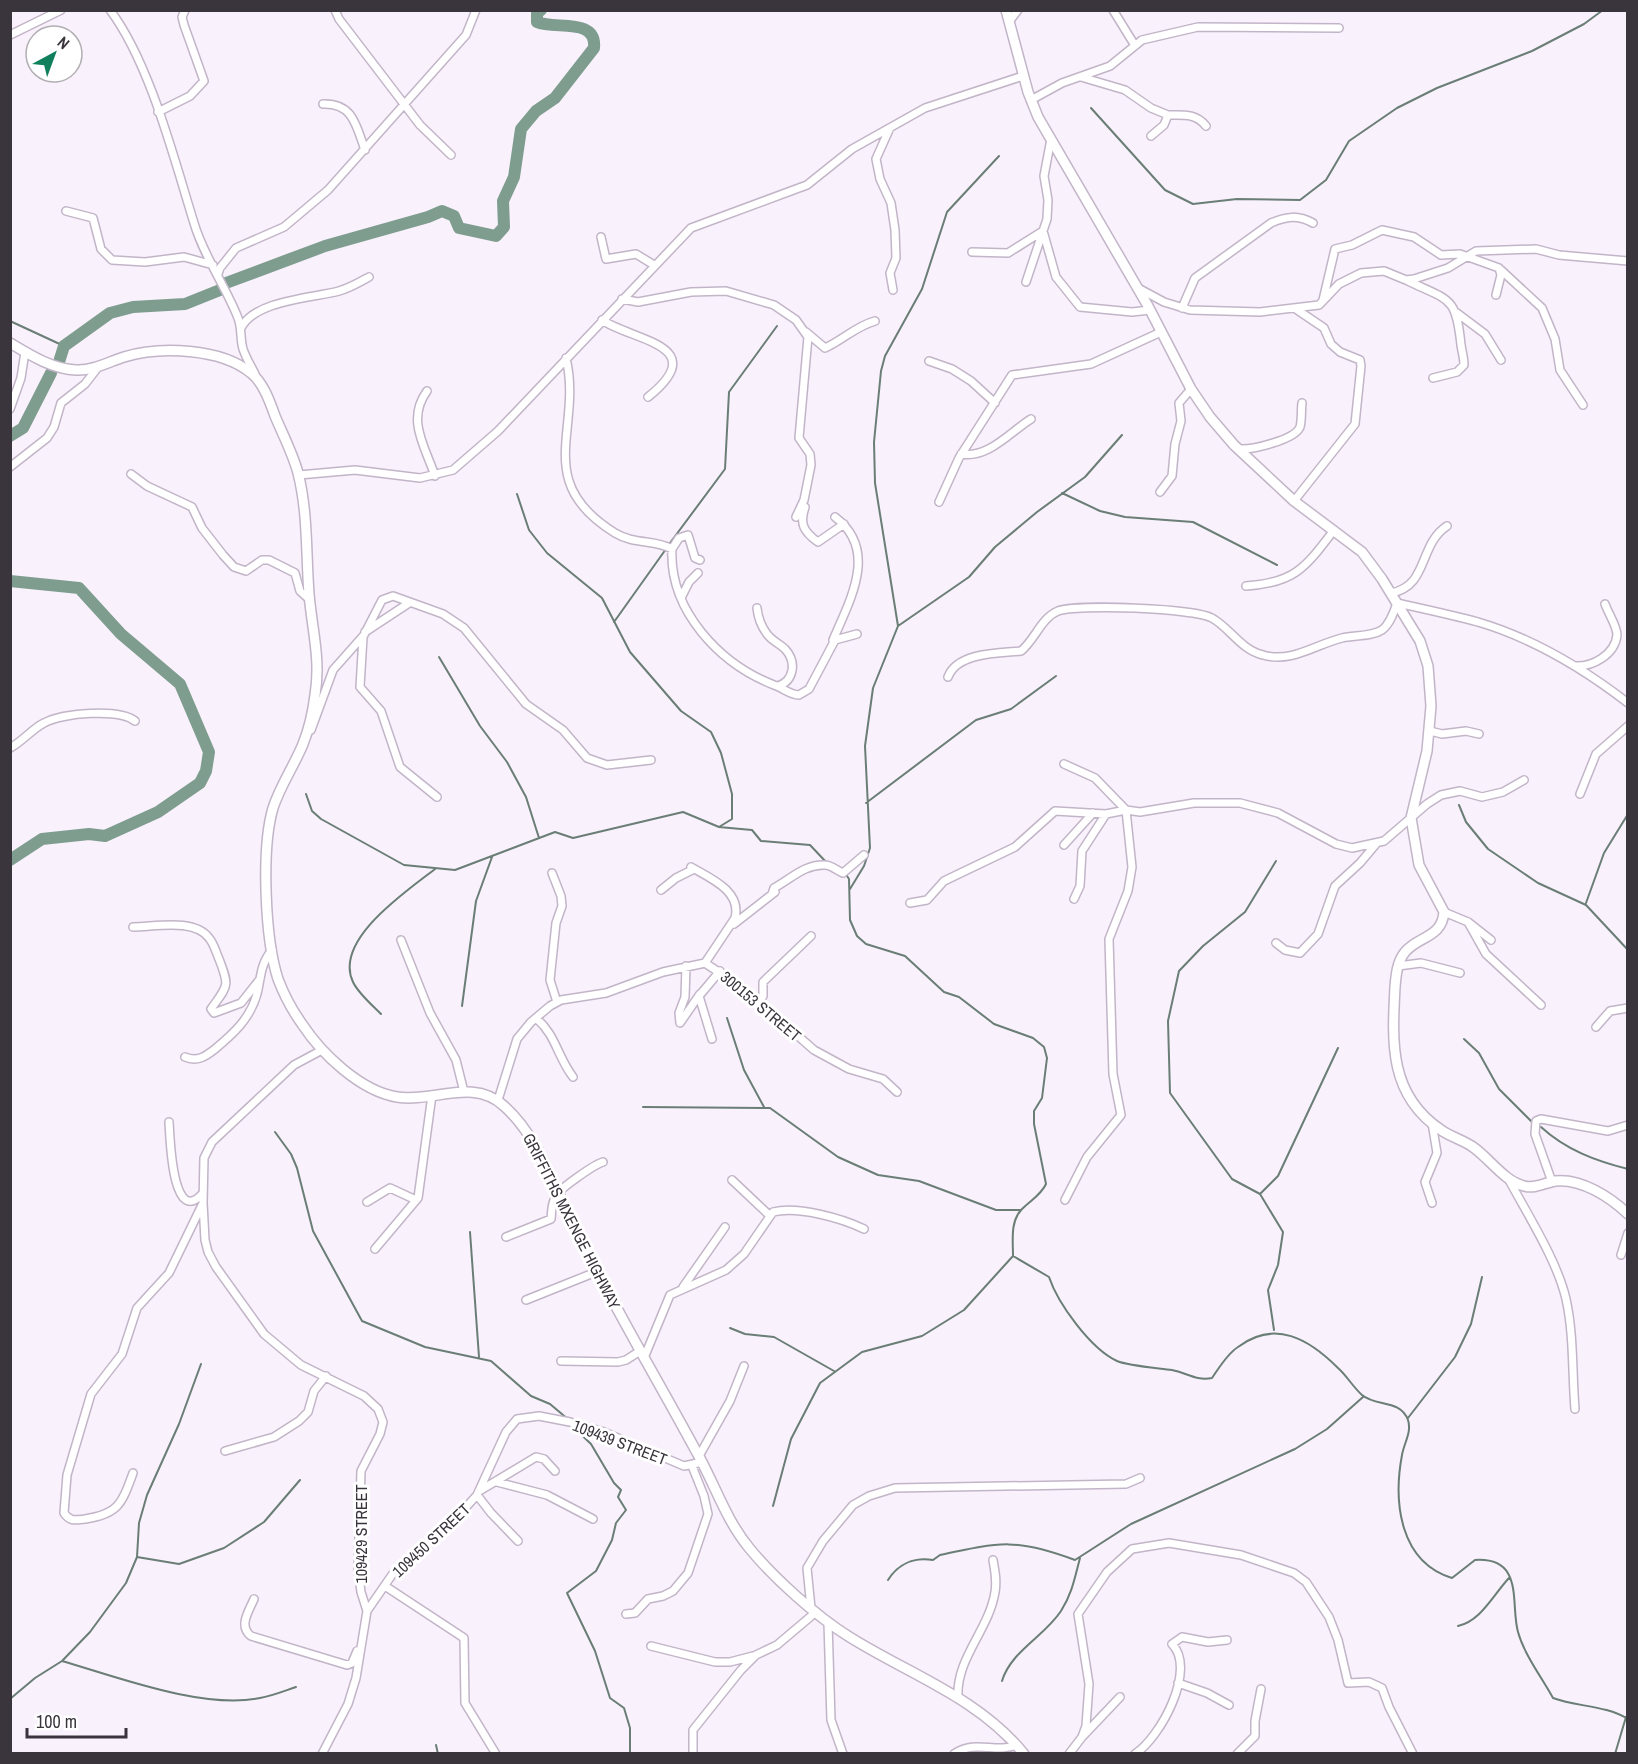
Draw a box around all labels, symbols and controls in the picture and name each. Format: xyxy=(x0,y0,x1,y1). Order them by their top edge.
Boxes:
north arrow xyxy=(24,24,84,84)
text: N xyxy=(53,31,75,54)
street label: 300153 STREET xyxy=(716,966,806,1046)
street label: GRIFFITHS MXENGE HIGHWAY xyxy=(518,1129,626,1313)
street label: 109439 STREET xyxy=(570,1414,670,1470)
street label: 109429 STREET xyxy=(350,1484,372,1584)
street label: 109450 STREET xyxy=(387,1498,475,1582)
scale bar xyxy=(27,1701,126,1739)
text: 100 m xyxy=(36,1709,77,1734)

